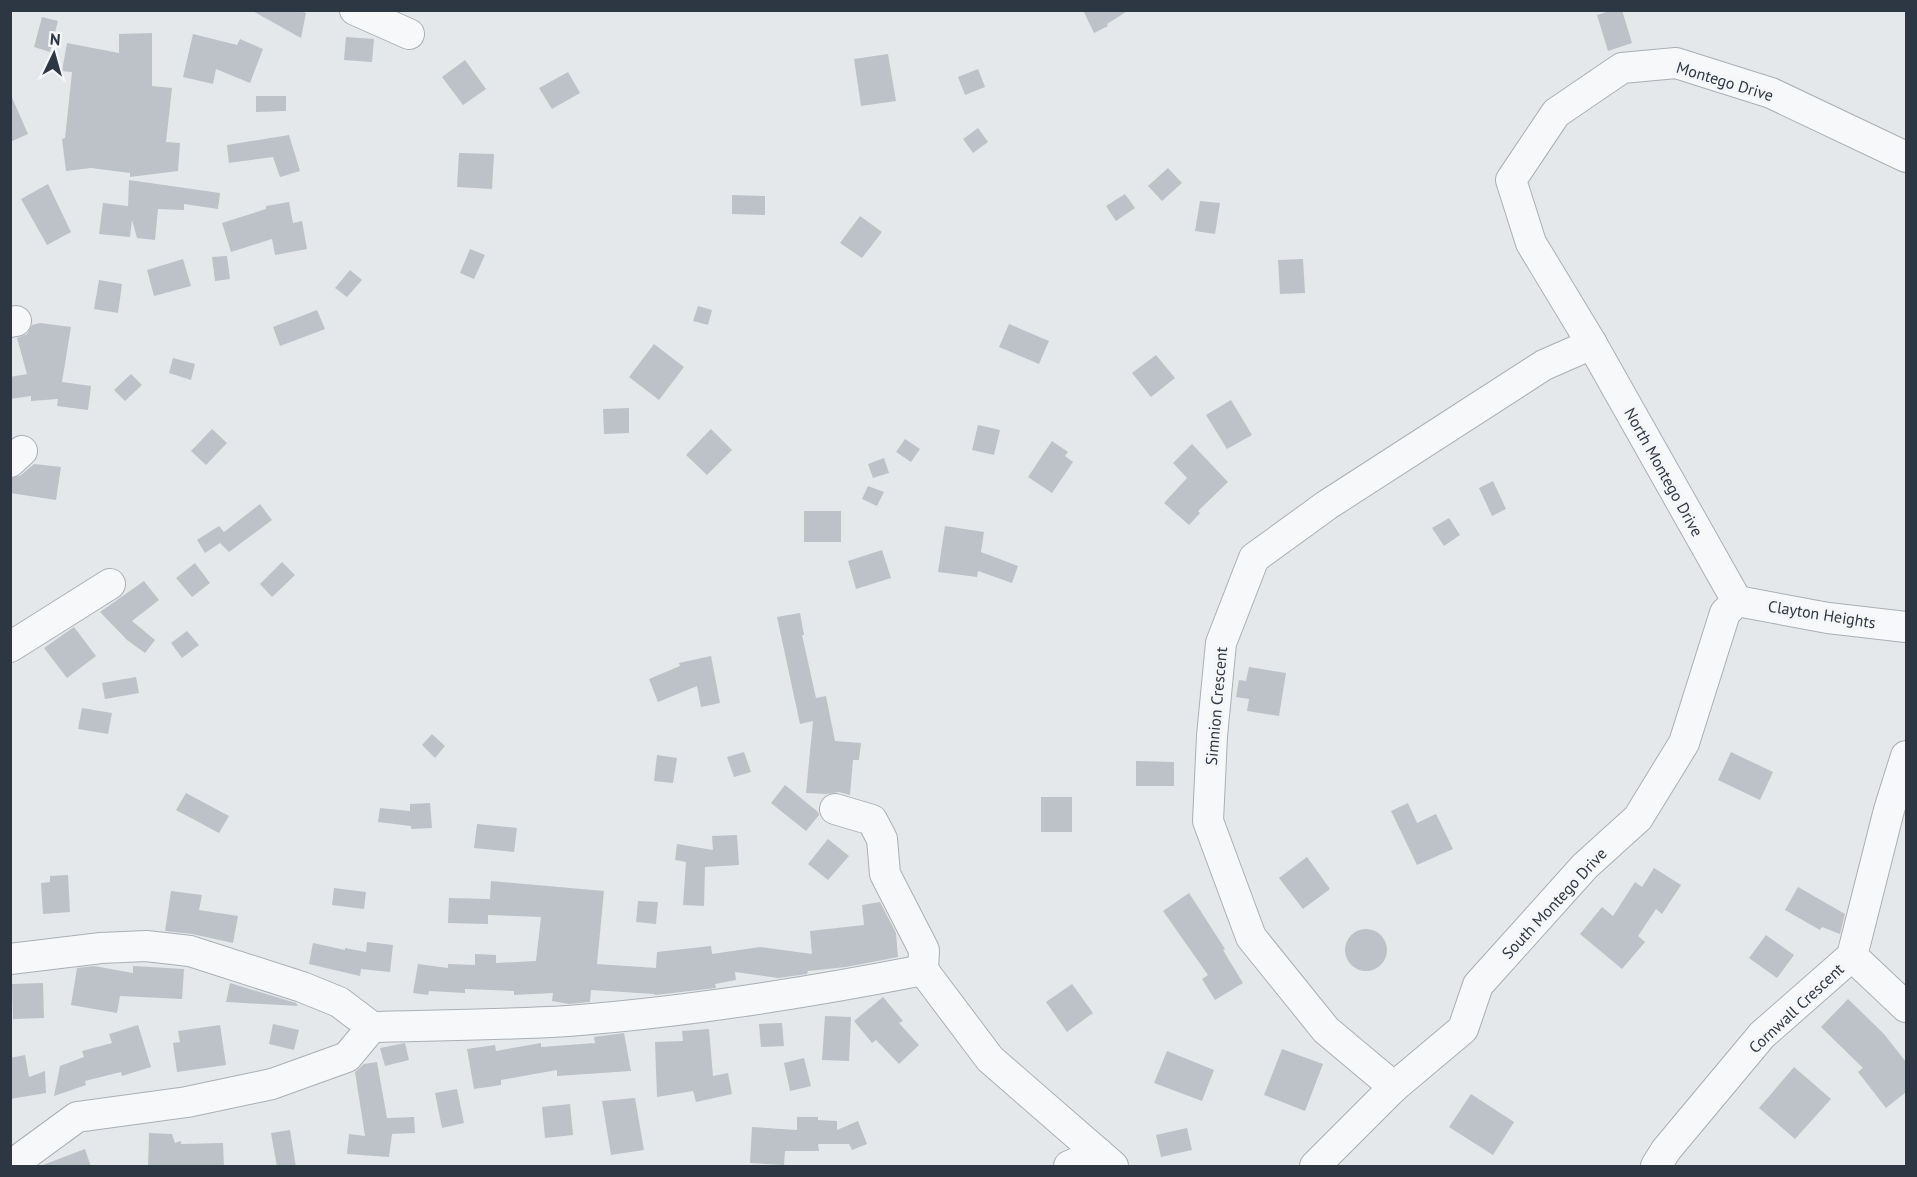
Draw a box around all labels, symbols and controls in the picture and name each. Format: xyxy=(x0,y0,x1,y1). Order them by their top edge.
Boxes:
north arrow xyxy=(24,24,84,84)
text: N xyxy=(49,29,61,49)
street label: Montego Drive xyxy=(1674,57,1776,105)
street label: North Montego Drive xyxy=(1620,404,1708,540)
street label: Clayton Heights xyxy=(1767,596,1878,632)
street label: Simnion Crescent xyxy=(1201,645,1231,766)
street label: South Montego Drive xyxy=(1497,843,1611,963)
street label: Cornwall Crescent xyxy=(1744,958,1848,1057)

